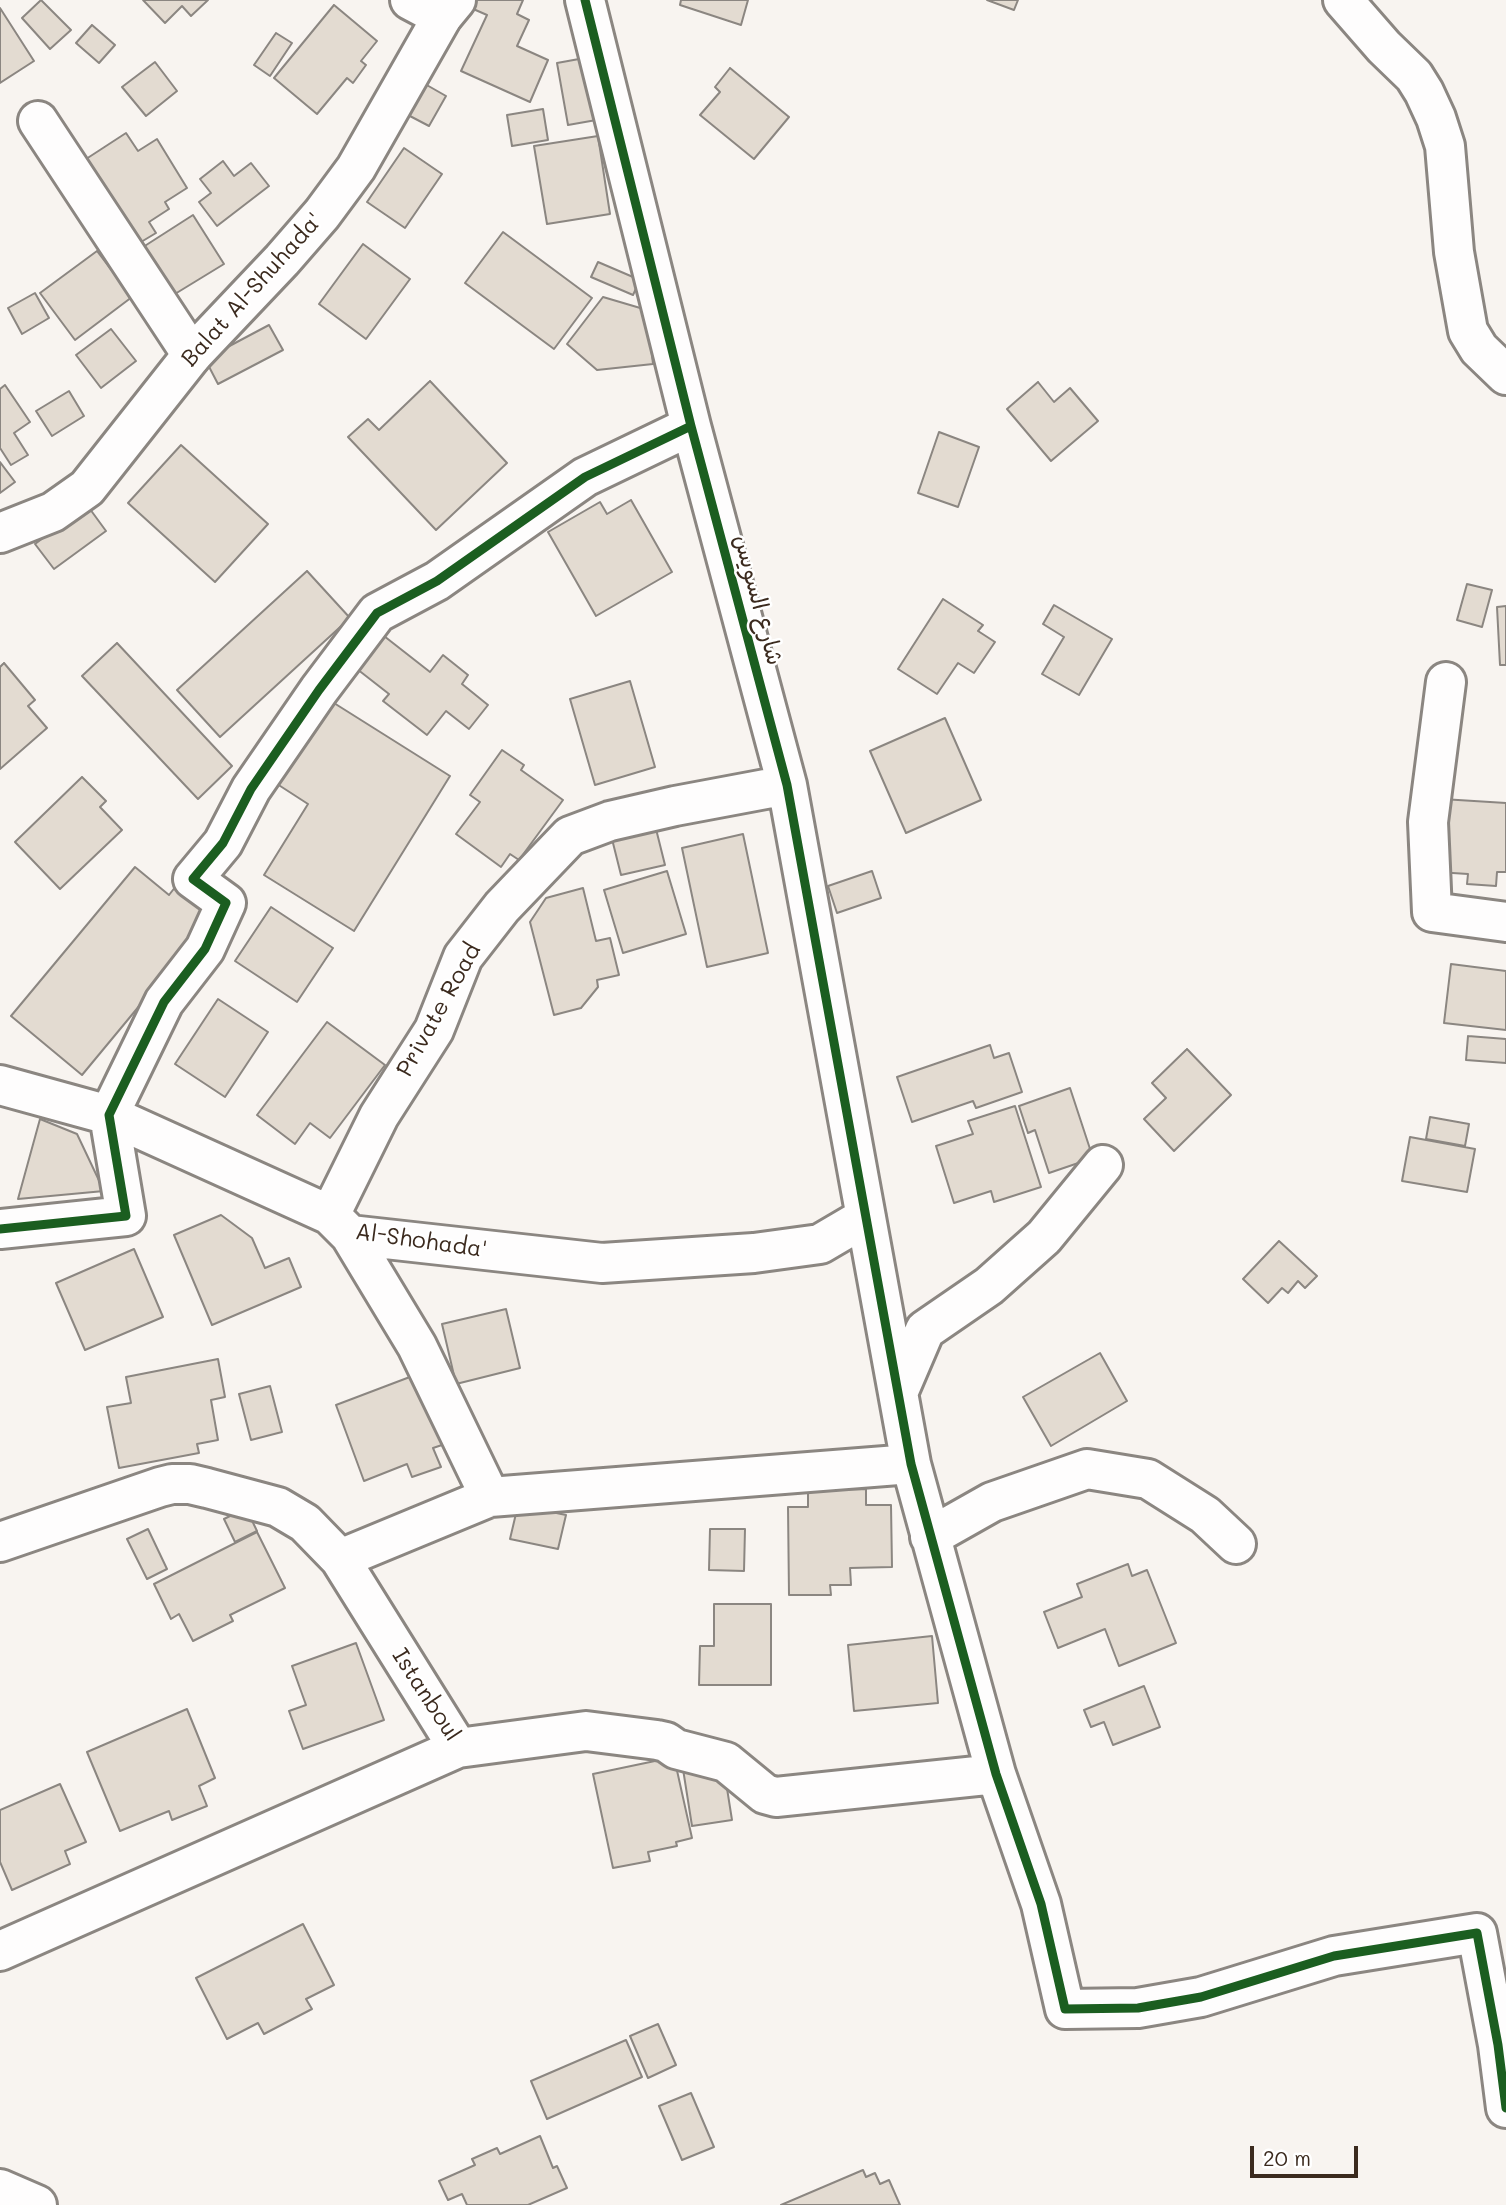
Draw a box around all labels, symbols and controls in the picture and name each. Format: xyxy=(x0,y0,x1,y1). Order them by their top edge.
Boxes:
street label: Balat Al-Shuhada' xyxy=(176,207,328,373)
street label: شارع السويس xyxy=(727,532,789,668)
street label: Private Road xyxy=(391,939,487,1081)
street label: Al-Shohada' xyxy=(354,1218,488,1264)
street label: Istanboul xyxy=(386,1643,466,1747)
scale bar xyxy=(1254,2132,1362,2176)
text: 20 m xyxy=(1263,2144,1311,2171)

